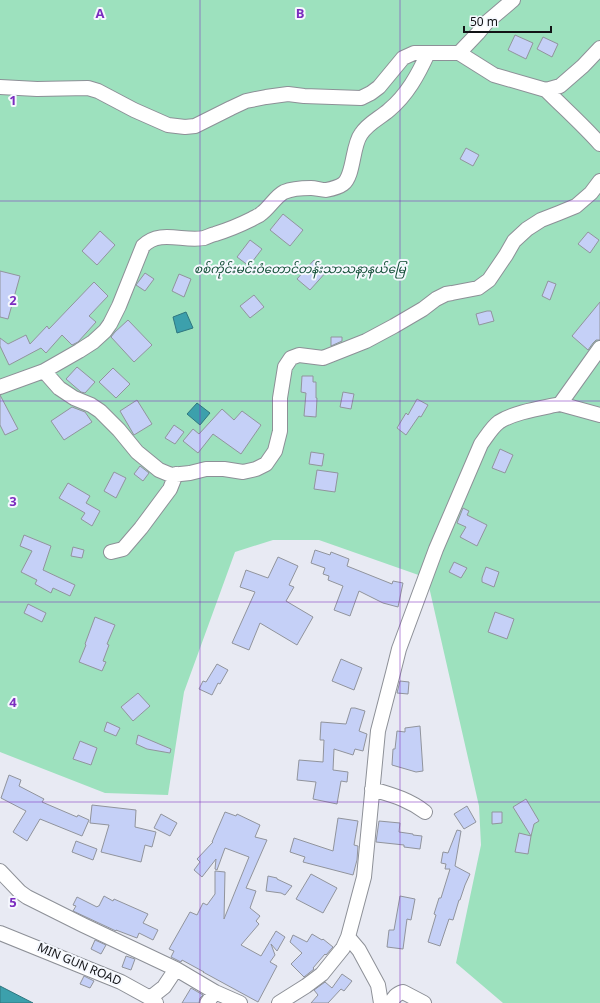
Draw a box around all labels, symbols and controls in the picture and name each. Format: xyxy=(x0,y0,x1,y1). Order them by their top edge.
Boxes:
text: A xyxy=(96,1,105,29)
text: B xyxy=(296,1,305,29)
scale bar xyxy=(464,8,551,34)
text: 50 m xyxy=(470,10,498,36)
text: 1 xyxy=(9,88,17,116)
park label: စစ်ကိုင်းမင်းဝံတောင်တန်းသာသနာ့နယ်မြေ xyxy=(194,257,408,283)
text: 2 xyxy=(9,288,17,316)
text: 3 xyxy=(9,489,17,517)
text: 4 xyxy=(9,690,17,718)
text: 5 xyxy=(9,890,17,918)
street label: MIN GUN ROAD xyxy=(33,935,126,995)

